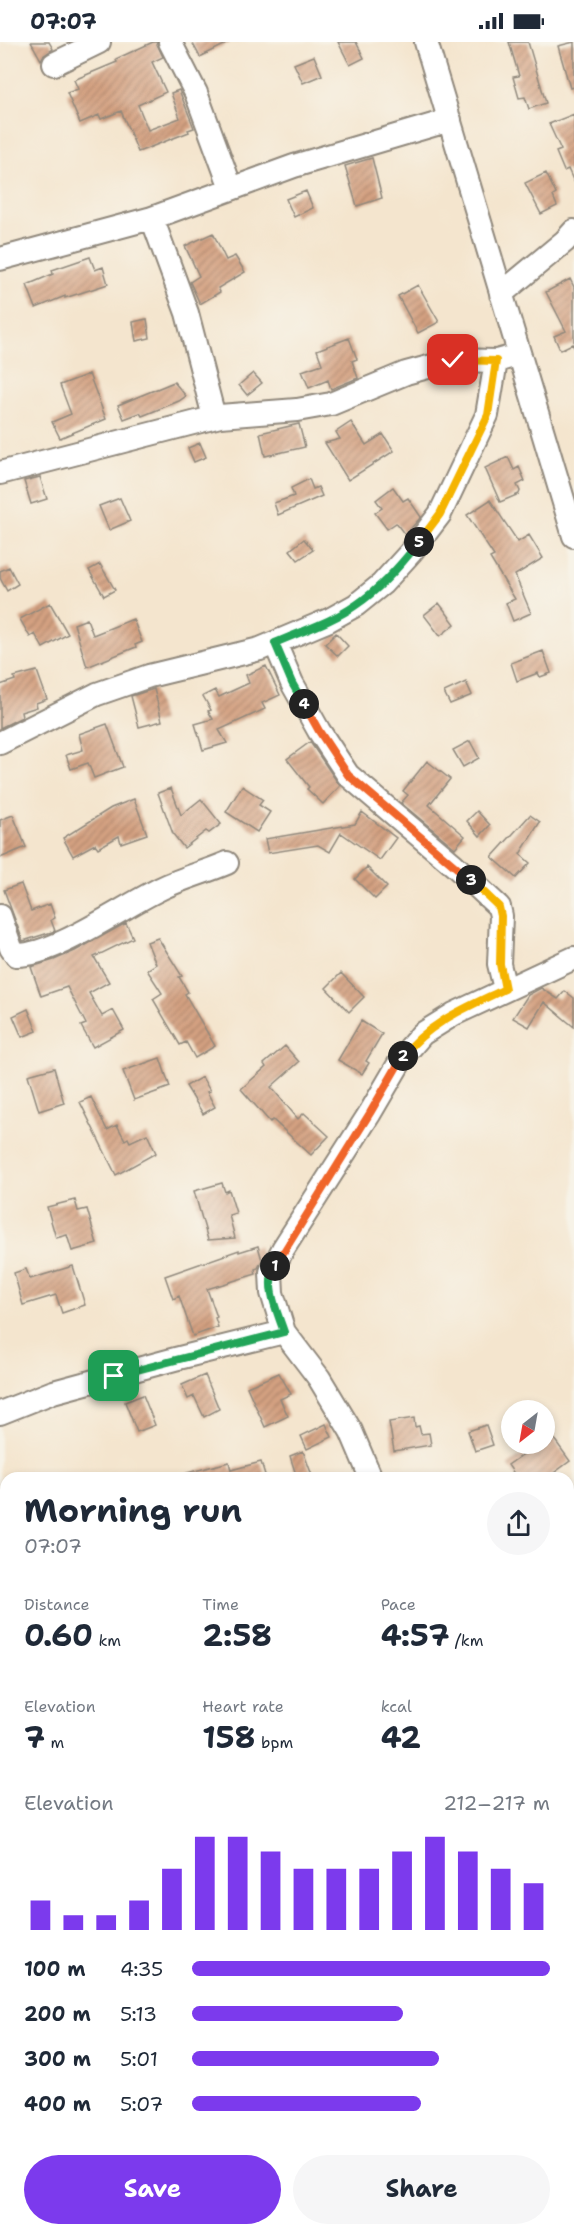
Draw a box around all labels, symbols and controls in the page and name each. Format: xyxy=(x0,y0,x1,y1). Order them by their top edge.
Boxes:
text: 07:07 xyxy=(30,7,97,36)
pin xyxy=(427,334,478,385)
icon: check xyxy=(436,343,469,376)
pin: 5 xyxy=(404,527,434,557)
text: 5 xyxy=(414,531,424,552)
pin: 4 xyxy=(289,689,319,719)
text: 4 xyxy=(298,693,310,714)
pin: 3 xyxy=(456,865,486,895)
text: 3 xyxy=(465,869,477,890)
pin: 2 xyxy=(388,1041,418,1071)
text: 2 xyxy=(397,1045,409,1066)
pin: 1 xyxy=(260,1251,290,1281)
text: 1 xyxy=(271,1255,279,1276)
pin xyxy=(88,1350,139,1401)
icon: arrive xyxy=(97,1359,130,1392)
north arrow xyxy=(501,1400,555,1454)
map controls xyxy=(501,1400,555,1454)
text: Morning run xyxy=(24,1488,242,1533)
button: share xyxy=(487,1492,550,1555)
text: 07:07 xyxy=(24,1533,82,1559)
text: Distance xyxy=(24,1594,90,1615)
text: Time xyxy=(202,1594,239,1615)
text: Pace xyxy=(381,1594,416,1615)
text: 0.60 xyxy=(24,1615,93,1656)
text: 2:58 xyxy=(202,1615,272,1656)
text: 4:57 xyxy=(381,1615,449,1656)
text: km xyxy=(93,1630,121,1651)
text: /km xyxy=(449,1630,483,1651)
text: Elevation xyxy=(24,1696,96,1717)
text: Heart rate xyxy=(202,1696,284,1717)
text: kcal xyxy=(381,1696,412,1717)
text: 7 xyxy=(24,1717,45,1758)
text: 158 xyxy=(202,1717,256,1758)
text: 42 xyxy=(381,1717,421,1758)
text: m xyxy=(45,1732,64,1753)
text: bpm xyxy=(256,1732,293,1753)
text: Elevation xyxy=(24,1790,114,1816)
text: 212–217 m xyxy=(443,1790,550,1816)
text: 100 m xyxy=(24,1956,86,1982)
text: 4:35 xyxy=(120,1956,163,1982)
text: 200 m xyxy=(24,2001,91,2027)
text: 5:13 xyxy=(120,2001,157,2027)
text: 300 m xyxy=(24,2046,91,2072)
text: 5:01 xyxy=(120,2046,158,2072)
text: 400 m xyxy=(24,2091,91,2117)
text: 5:07 xyxy=(120,2091,163,2117)
button: Save xyxy=(24,2155,281,2224)
button: Share xyxy=(293,2155,550,2224)

